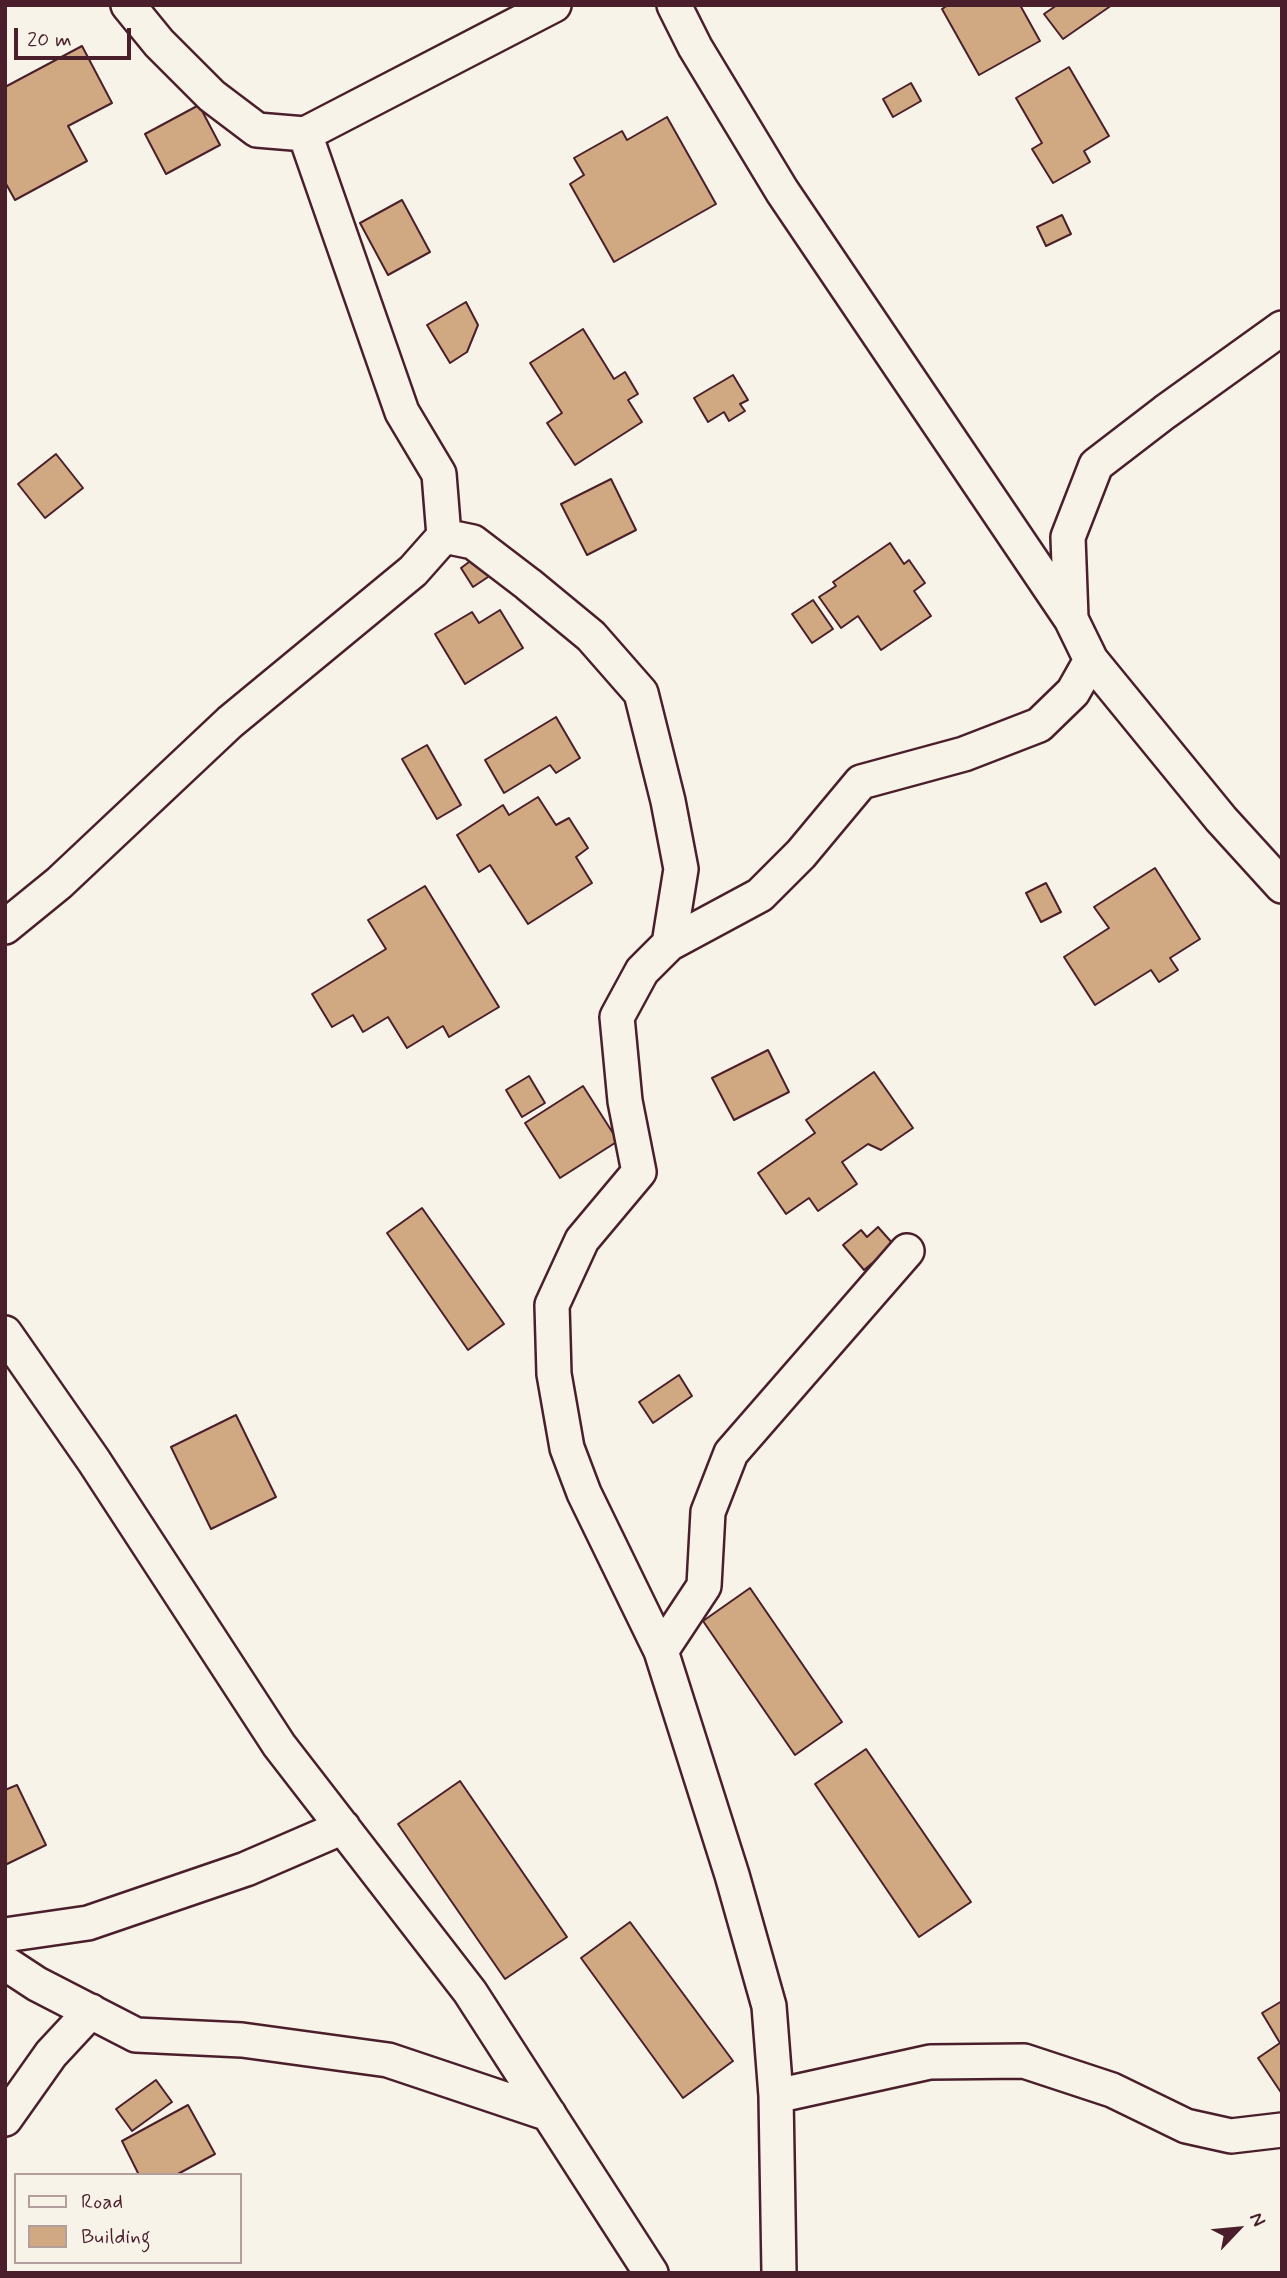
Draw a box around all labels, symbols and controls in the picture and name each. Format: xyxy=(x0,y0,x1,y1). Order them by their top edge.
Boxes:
scale bar xyxy=(18,14,135,58)
text: 20 m xyxy=(27,26,72,54)
legend xyxy=(14,2173,242,2264)
text: Road xyxy=(81,2188,123,2216)
north arrow xyxy=(1203,2194,1273,2264)
text: N xyxy=(1243,2208,1271,2231)
text: Building xyxy=(81,2223,151,2251)

